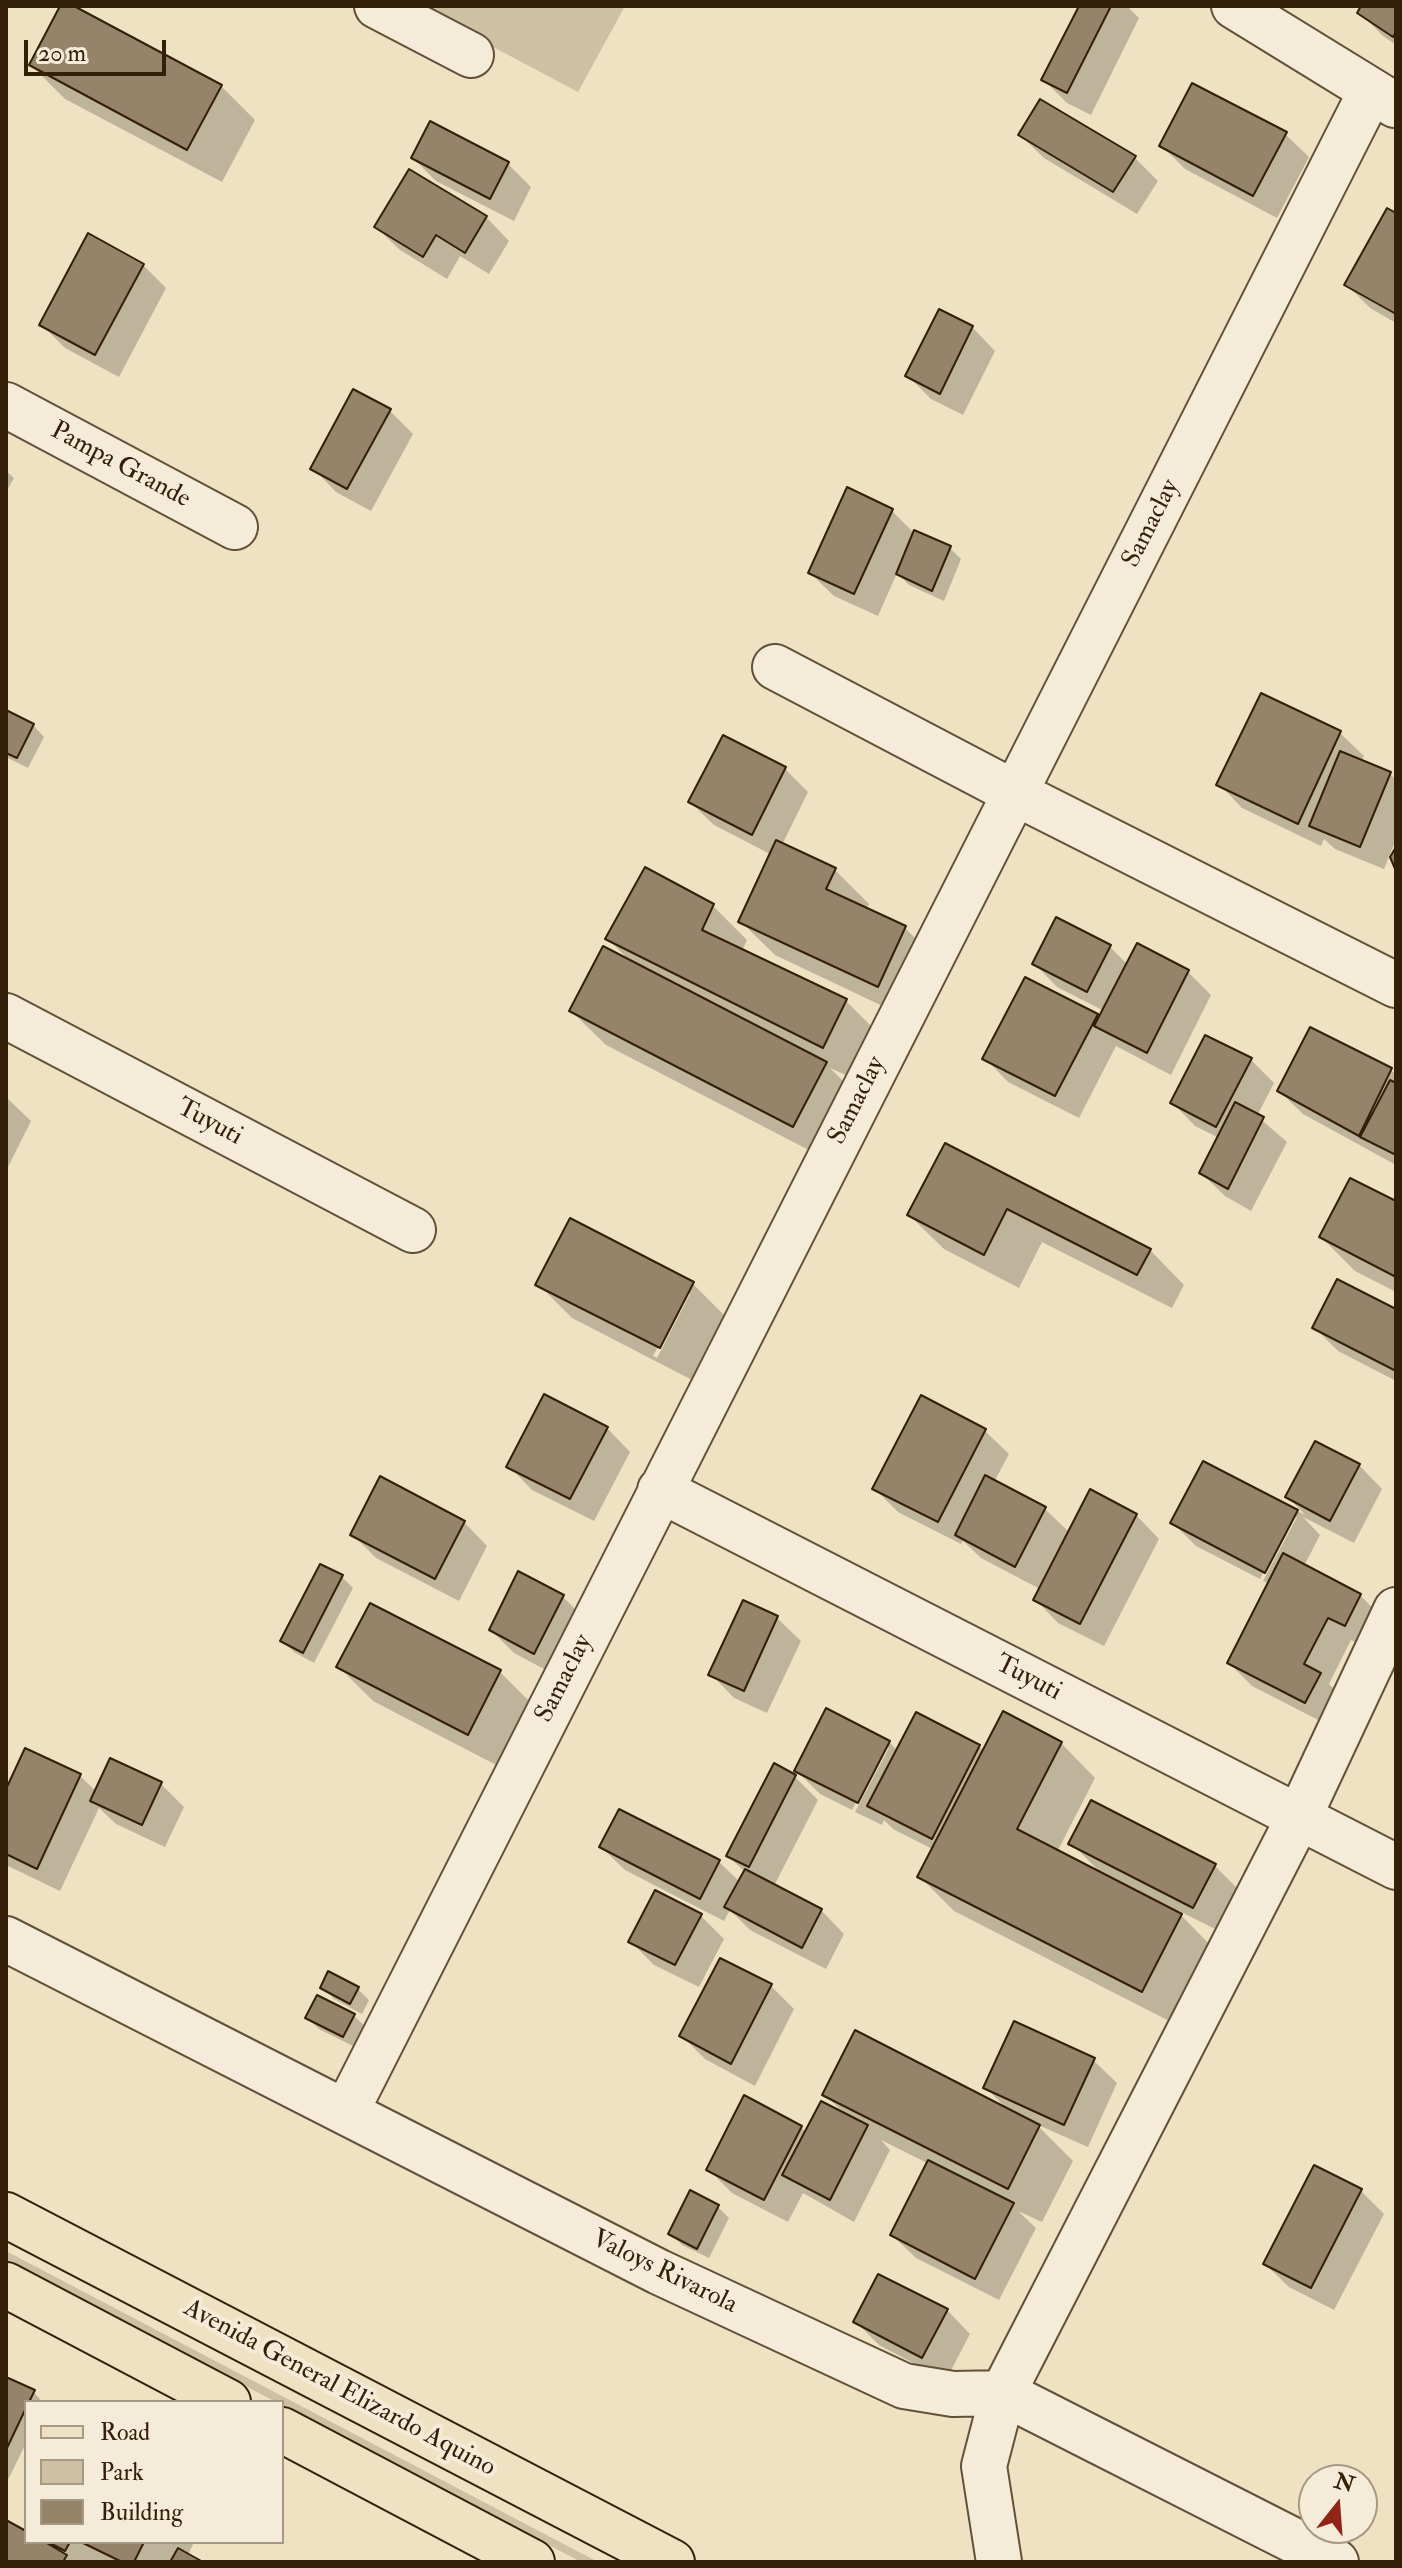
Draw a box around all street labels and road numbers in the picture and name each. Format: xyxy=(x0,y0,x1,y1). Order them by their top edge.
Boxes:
street label: Pampa Grande xyxy=(45,416,195,516)
street label: Samaclay xyxy=(1117,475,1187,573)
street label: Samaclay xyxy=(823,1052,893,1150)
street label: Tuyuti xyxy=(171,1093,247,1153)
street label: Samaclay xyxy=(530,1630,600,1728)
street label: Tuyuti xyxy=(990,1649,1066,1709)
street label: Valoys Rivarola xyxy=(586,2224,742,2322)
street label: Avenida General Elizardo Aquino xyxy=(178,2293,500,2485)

